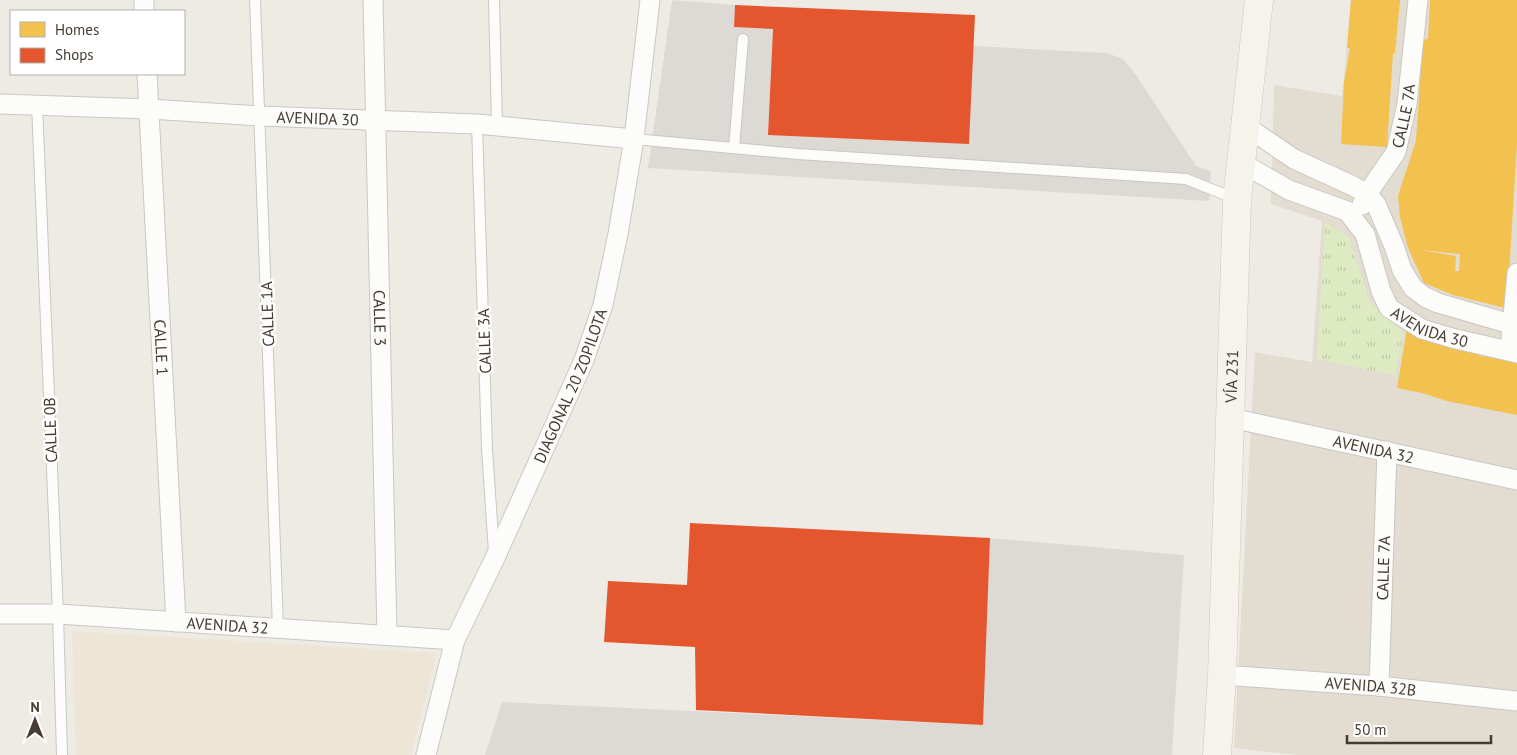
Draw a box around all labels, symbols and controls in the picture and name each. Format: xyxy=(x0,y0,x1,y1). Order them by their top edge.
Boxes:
legend xyxy=(10,10,185,75)
text: Homes xyxy=(55,20,99,39)
text: Shops xyxy=(55,45,94,64)
street label: CALLE 7A xyxy=(1387,82,1419,150)
street label: AVENIDA 30 xyxy=(276,107,359,130)
street label: CALLE 1A xyxy=(256,280,278,347)
street label: CALLE 3 xyxy=(369,290,391,346)
street label: AVENIDA 30 xyxy=(1387,302,1470,351)
street label: DIAGONAL 20 ZOPILOTA xyxy=(529,305,611,466)
street label: CALLE 3A xyxy=(473,307,495,374)
street label: CALLE 1 xyxy=(150,319,173,376)
street label: VÍA 231 xyxy=(1221,350,1242,404)
street label: CALLE 0B xyxy=(39,397,61,463)
street label: AVENIDA 32 xyxy=(1331,430,1416,467)
street label: CALLE 7A xyxy=(1372,535,1394,601)
street label: AVENIDA 32 xyxy=(186,612,269,638)
street label: AVENIDA 32B xyxy=(1324,672,1417,700)
north arrow xyxy=(10,695,60,745)
text: N xyxy=(30,698,40,716)
scale bar xyxy=(1347,712,1491,744)
text: 50 m xyxy=(1354,720,1387,739)

